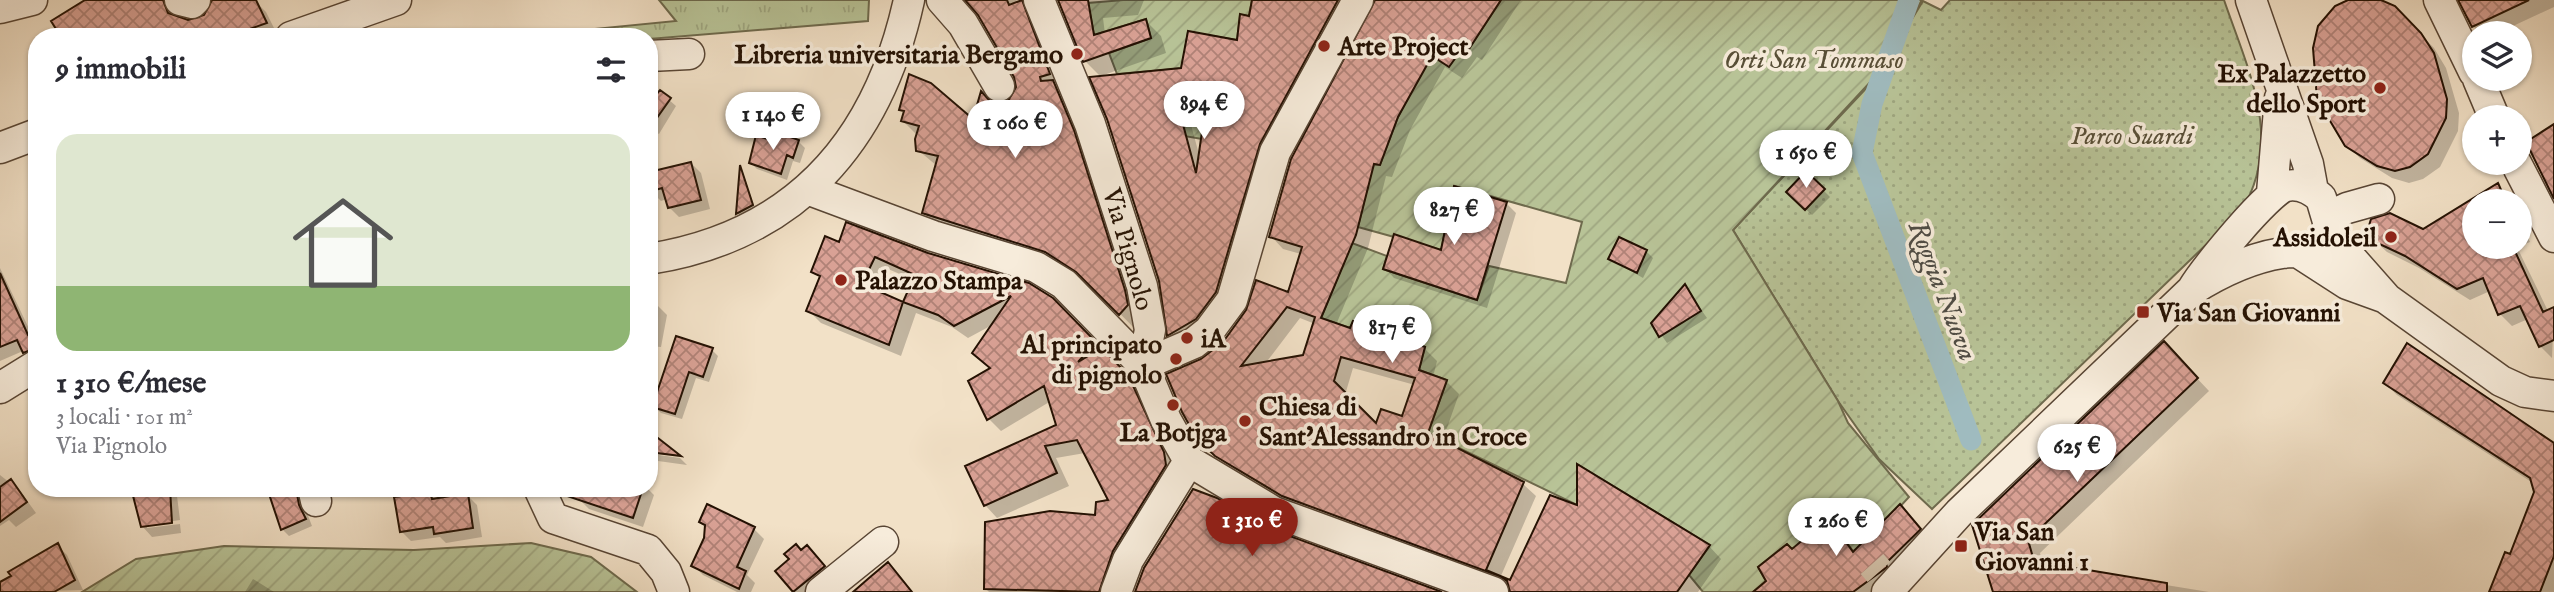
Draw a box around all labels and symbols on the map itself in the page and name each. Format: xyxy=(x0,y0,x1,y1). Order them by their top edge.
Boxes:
place label: Arte Project xyxy=(1337,31,1468,64)
marker: Arte Project xyxy=(1316,38,1332,54)
place label: Libreria universitaria Bergamo xyxy=(734,39,1063,72)
park label: Orti San Tommaso xyxy=(1724,44,1904,77)
marker: Libreria universitaria Bergamo xyxy=(1069,46,1085,62)
place label: Ex Palazzetto dello Sport xyxy=(2217,58,2366,121)
marker: Ex Palazzetto dello Sport xyxy=(2372,80,2388,96)
pin: 894 € xyxy=(1155,82,1253,141)
pin: 1 140 € xyxy=(708,92,838,152)
pin: 1 060 € xyxy=(950,100,1080,160)
park label: Parco Suardi xyxy=(2071,120,2195,153)
pin: 1 650 € xyxy=(1741,130,1871,190)
street label: Via Pignolo xyxy=(1094,183,1161,314)
pin: 827 € xyxy=(1405,188,1503,247)
water label: Roggia Nuova xyxy=(1899,216,1984,366)
place label: Assidoleil xyxy=(2273,222,2378,255)
marker: Assidoleil xyxy=(2383,229,2399,245)
place label: Palazzo Stampa xyxy=(855,265,1023,298)
marker: Palazzo Stampa xyxy=(833,272,849,288)
place label: Via San Giovanni xyxy=(2156,297,2341,330)
marker: Via San Giovanni xyxy=(2135,304,2151,320)
pin: 817 € xyxy=(1343,306,1441,365)
place label: iA xyxy=(1201,323,1227,356)
place label: Al principato di pignolo xyxy=(1020,329,1162,392)
marker: iA xyxy=(1179,330,1195,346)
marker: Al principato di pignolo xyxy=(1168,351,1184,367)
place label: Chiesa di Sant'Alessandro in Croce xyxy=(1259,391,1527,454)
marker: La Botjga xyxy=(1165,397,1181,413)
marker: Chiesa di Sant'Alessandro in Croce xyxy=(1237,413,1253,429)
place label: La Botjga xyxy=(1120,417,1227,450)
pin: 625 € xyxy=(2028,424,2126,484)
pin: 1 310 € xyxy=(1187,498,1317,558)
pin: 1 260 € xyxy=(1771,498,1901,558)
place label: Via San Giovanni 1 xyxy=(1974,516,2089,579)
marker: Via San Giovanni 1 xyxy=(1953,538,1969,554)

